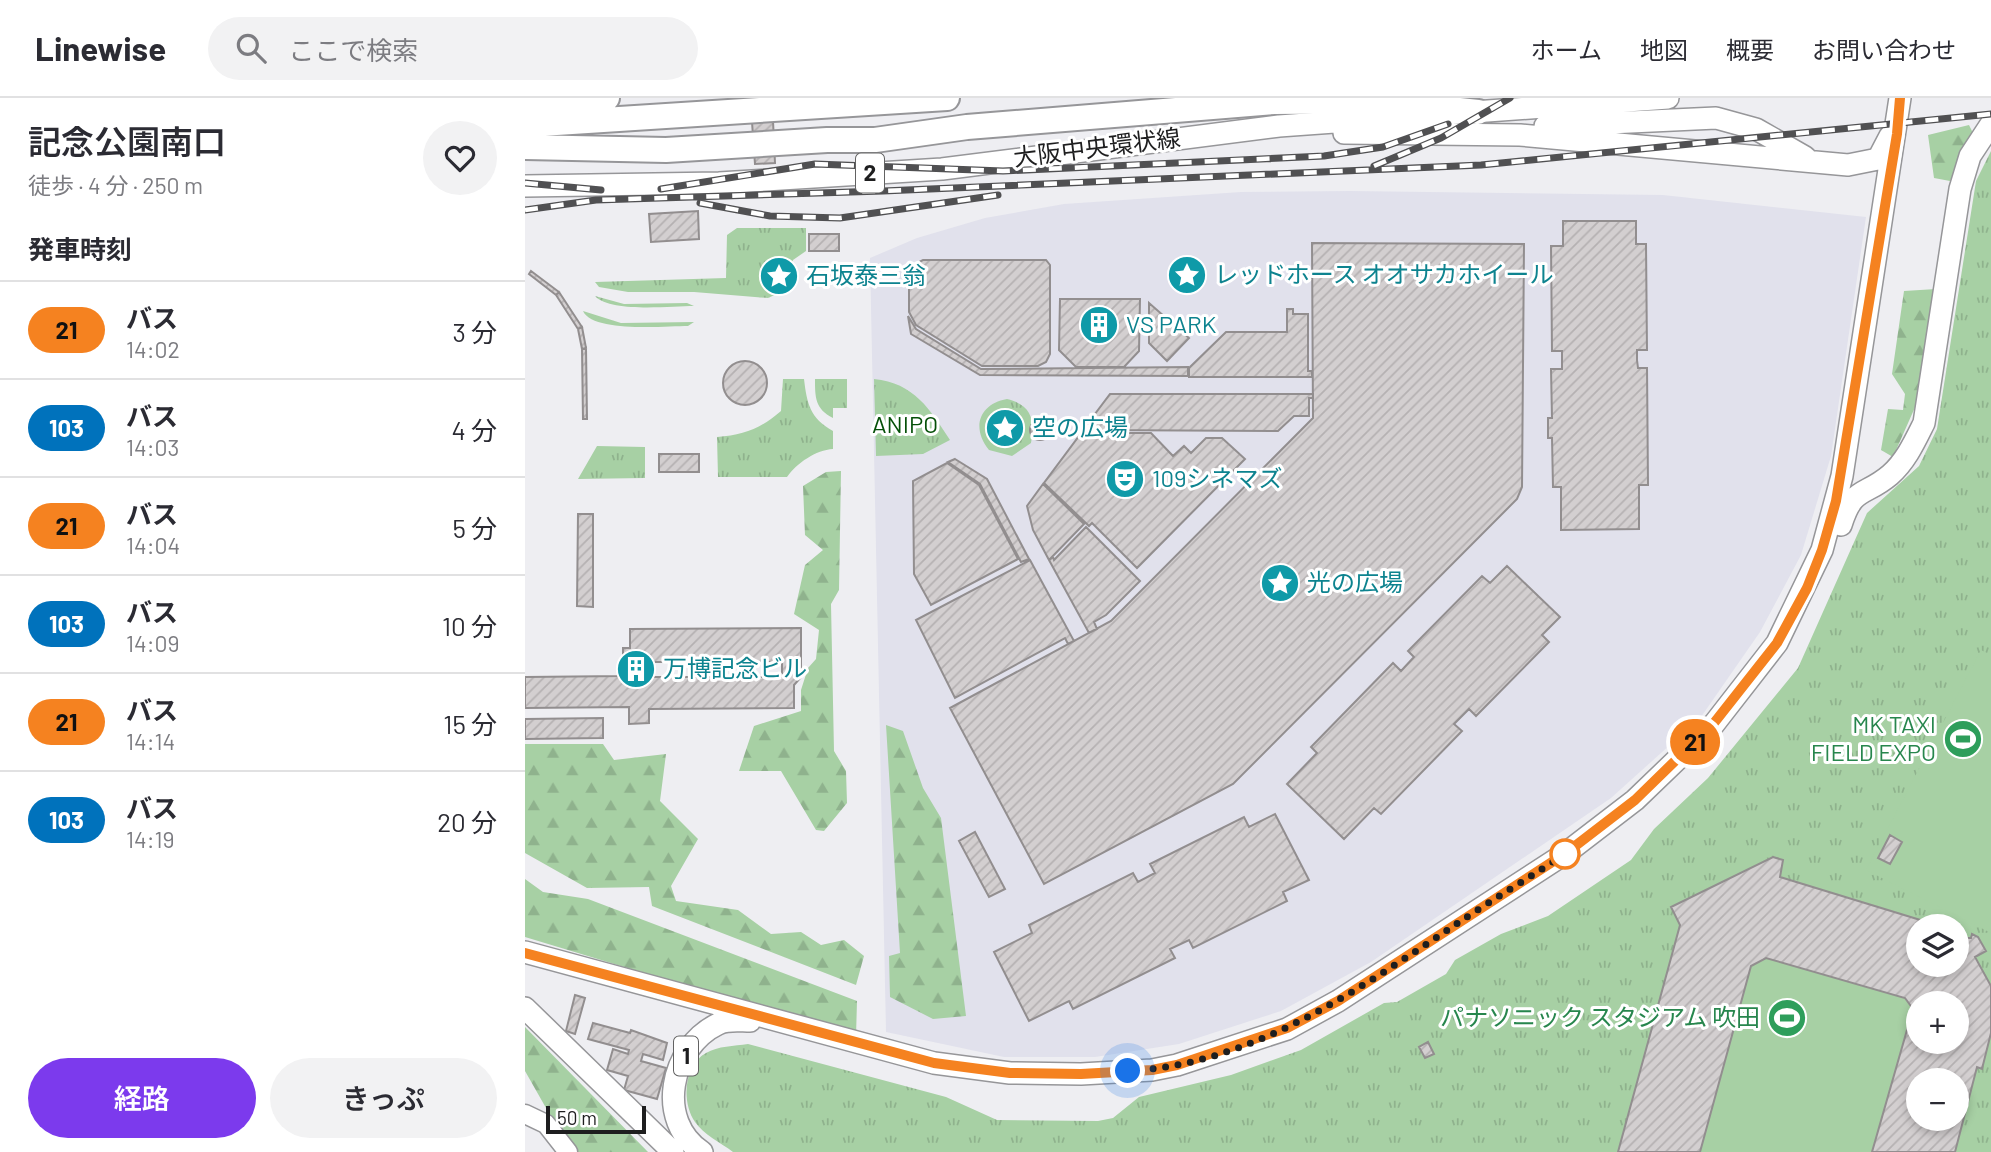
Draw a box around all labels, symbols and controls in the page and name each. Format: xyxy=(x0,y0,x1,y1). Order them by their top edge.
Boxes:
search box xyxy=(208,17,698,80)
text: Linewise xyxy=(35,28,166,68)
icon: search xyxy=(232,29,270,67)
text: ここで検索 xyxy=(288,34,418,65)
text: ホーム xyxy=(1531,35,1602,64)
text: 地図 xyxy=(1640,35,1688,64)
text: 概要 xyxy=(1726,35,1774,64)
text: お問い合わせ xyxy=(1812,35,1956,64)
text: 記念公園南口 xyxy=(28,121,226,161)
button: heart xyxy=(423,121,497,195)
street label: 大阪中央環状線 xyxy=(1012,122,1182,171)
road number: 2 xyxy=(856,153,884,192)
text: 徒歩 · 4 分 · 250 m xyxy=(28,171,203,199)
text: 発車時刻 xyxy=(28,233,132,264)
place icon: レッドホース オオサカホイール xyxy=(1166,254,1208,296)
place icon: 石坂泰三翁 xyxy=(758,255,800,297)
place label: レッドホース オオサカホイール xyxy=(1214,259,1554,288)
place label: 石坂泰三翁 xyxy=(806,260,926,289)
text: バス xyxy=(126,302,178,333)
building icon: VS PARK xyxy=(1078,304,1120,346)
place label: VS PARK xyxy=(1126,309,1217,338)
text: 21 xyxy=(56,315,77,344)
text: 3 分 xyxy=(452,316,497,347)
text: 14:02 xyxy=(126,335,180,363)
text: バス xyxy=(126,400,178,431)
place icon: 空の広場 xyxy=(984,407,1026,449)
park label: ANIPO xyxy=(872,409,938,438)
place label: 空の広場 xyxy=(1032,412,1128,441)
text: 103 xyxy=(49,413,84,442)
text: 4 分 xyxy=(451,414,497,445)
text: 14:03 xyxy=(126,433,179,461)
theatre icon: 109シネマズ xyxy=(1104,458,1146,500)
place label: 109シネマズ xyxy=(1152,463,1282,492)
text: バス xyxy=(126,498,178,529)
text: 21 xyxy=(56,511,77,540)
text: 5 分 xyxy=(452,512,497,543)
text: 14:04 xyxy=(126,531,180,559)
place icon: 光の広場 xyxy=(1259,562,1301,604)
place label: 光の広場 xyxy=(1307,567,1403,596)
text: バス xyxy=(126,596,178,627)
text: 103 xyxy=(49,609,84,638)
text: 10 分 xyxy=(442,610,497,641)
text: 14:09 xyxy=(126,629,180,657)
building icon: 万博記念ビル xyxy=(615,648,657,690)
place label: 万博記念ビル xyxy=(663,653,807,682)
text: バス xyxy=(126,694,178,725)
text: 21 xyxy=(56,707,77,736)
text: 15 分 xyxy=(443,708,497,739)
place label: MK TAXI FIELD EXPO xyxy=(1811,709,1936,766)
sports icon: MK TAXI FIELD EXPO xyxy=(1942,718,1984,760)
line badge: 21 xyxy=(1663,719,1727,765)
text: 14:14 xyxy=(126,727,175,755)
text: 21 xyxy=(1684,727,1706,756)
text: バス xyxy=(126,792,178,823)
text: 103 xyxy=(49,805,84,834)
text: 20 分 xyxy=(437,806,497,837)
text: 14:19 xyxy=(126,825,175,853)
unlabelled marker xyxy=(1550,839,1580,869)
map controls xyxy=(1906,914,1969,1131)
button: layers xyxy=(1906,914,1969,977)
button: + xyxy=(1906,991,1969,1054)
sports icon: パナソニック スタジアム 吹田 xyxy=(1766,997,1808,1039)
place label: パナソニック スタジアム 吹田 xyxy=(1440,1002,1760,1031)
road number: 1 xyxy=(674,1037,698,1076)
your location xyxy=(1110,1053,1145,1088)
button: 経路 xyxy=(28,1058,256,1138)
button: きっぷ xyxy=(270,1058,497,1138)
button: − xyxy=(1906,1068,1969,1131)
scale bar xyxy=(546,1103,646,1135)
text: 50 m xyxy=(557,1106,597,1129)

